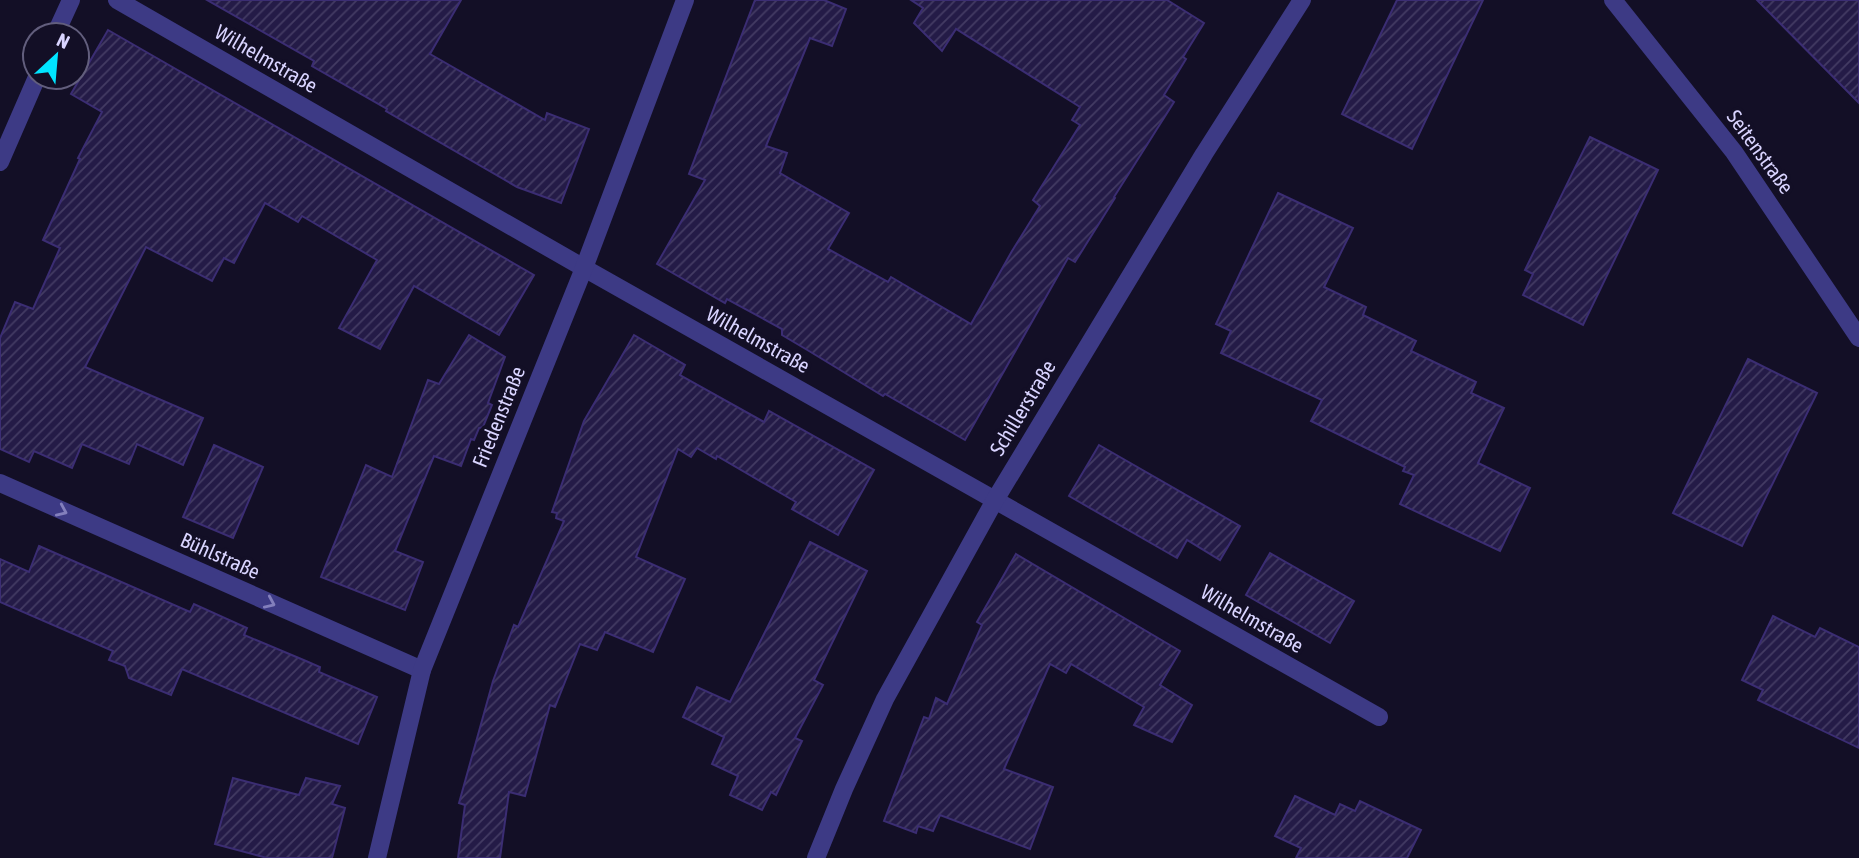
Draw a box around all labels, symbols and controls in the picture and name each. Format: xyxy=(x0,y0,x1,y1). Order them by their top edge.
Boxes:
street label: Wilhelmstraße xyxy=(211,19,322,97)
north arrow xyxy=(21,21,91,91)
text: N xyxy=(54,28,73,53)
street label: Seitenstraße xyxy=(1723,105,1799,198)
street label: Wilhelmstraße xyxy=(703,301,814,377)
street label: Schillerstraße xyxy=(984,356,1060,459)
street label: Friedenstraße xyxy=(467,363,529,471)
one-way arrow xyxy=(55,503,68,517)
street label: Bühlstraße xyxy=(177,527,264,583)
street label: Wilhelmstraße xyxy=(1197,579,1308,657)
one-way arrow xyxy=(263,595,276,609)

